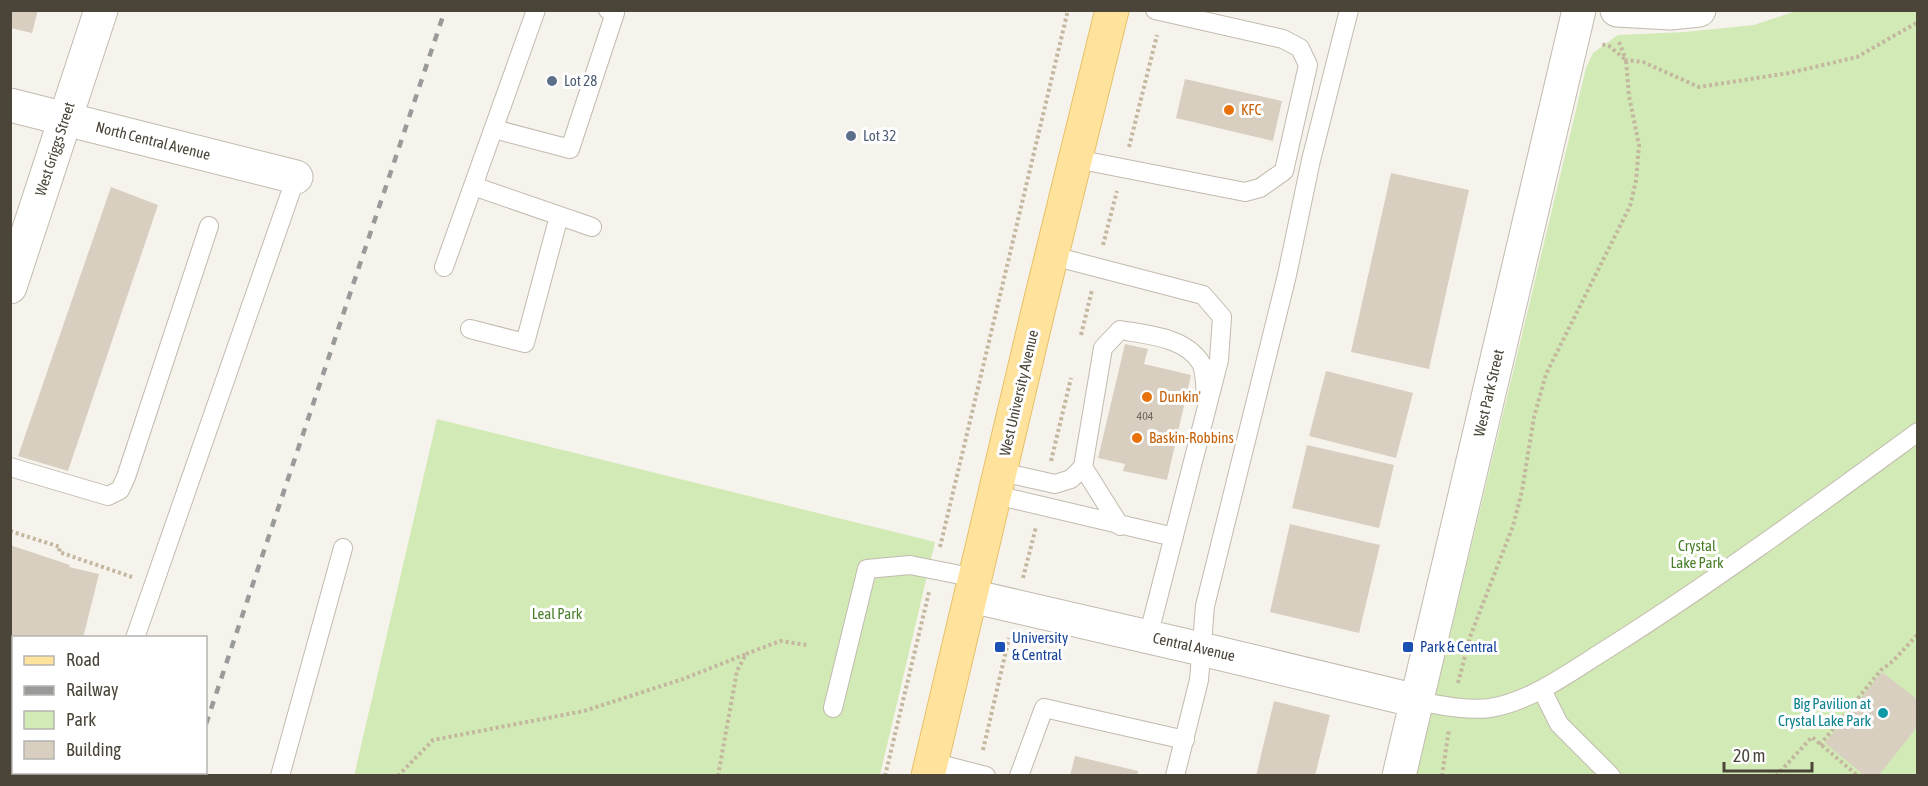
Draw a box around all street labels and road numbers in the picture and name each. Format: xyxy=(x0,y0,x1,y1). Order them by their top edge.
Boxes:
street label: West Griggs Street xyxy=(31,100,78,198)
street label: North Central Avenue xyxy=(94,118,212,163)
street label: West University Avenue xyxy=(996,328,1041,457)
street label: West Park Street xyxy=(1470,348,1507,438)
street label: Central Avenue xyxy=(1151,629,1237,664)

